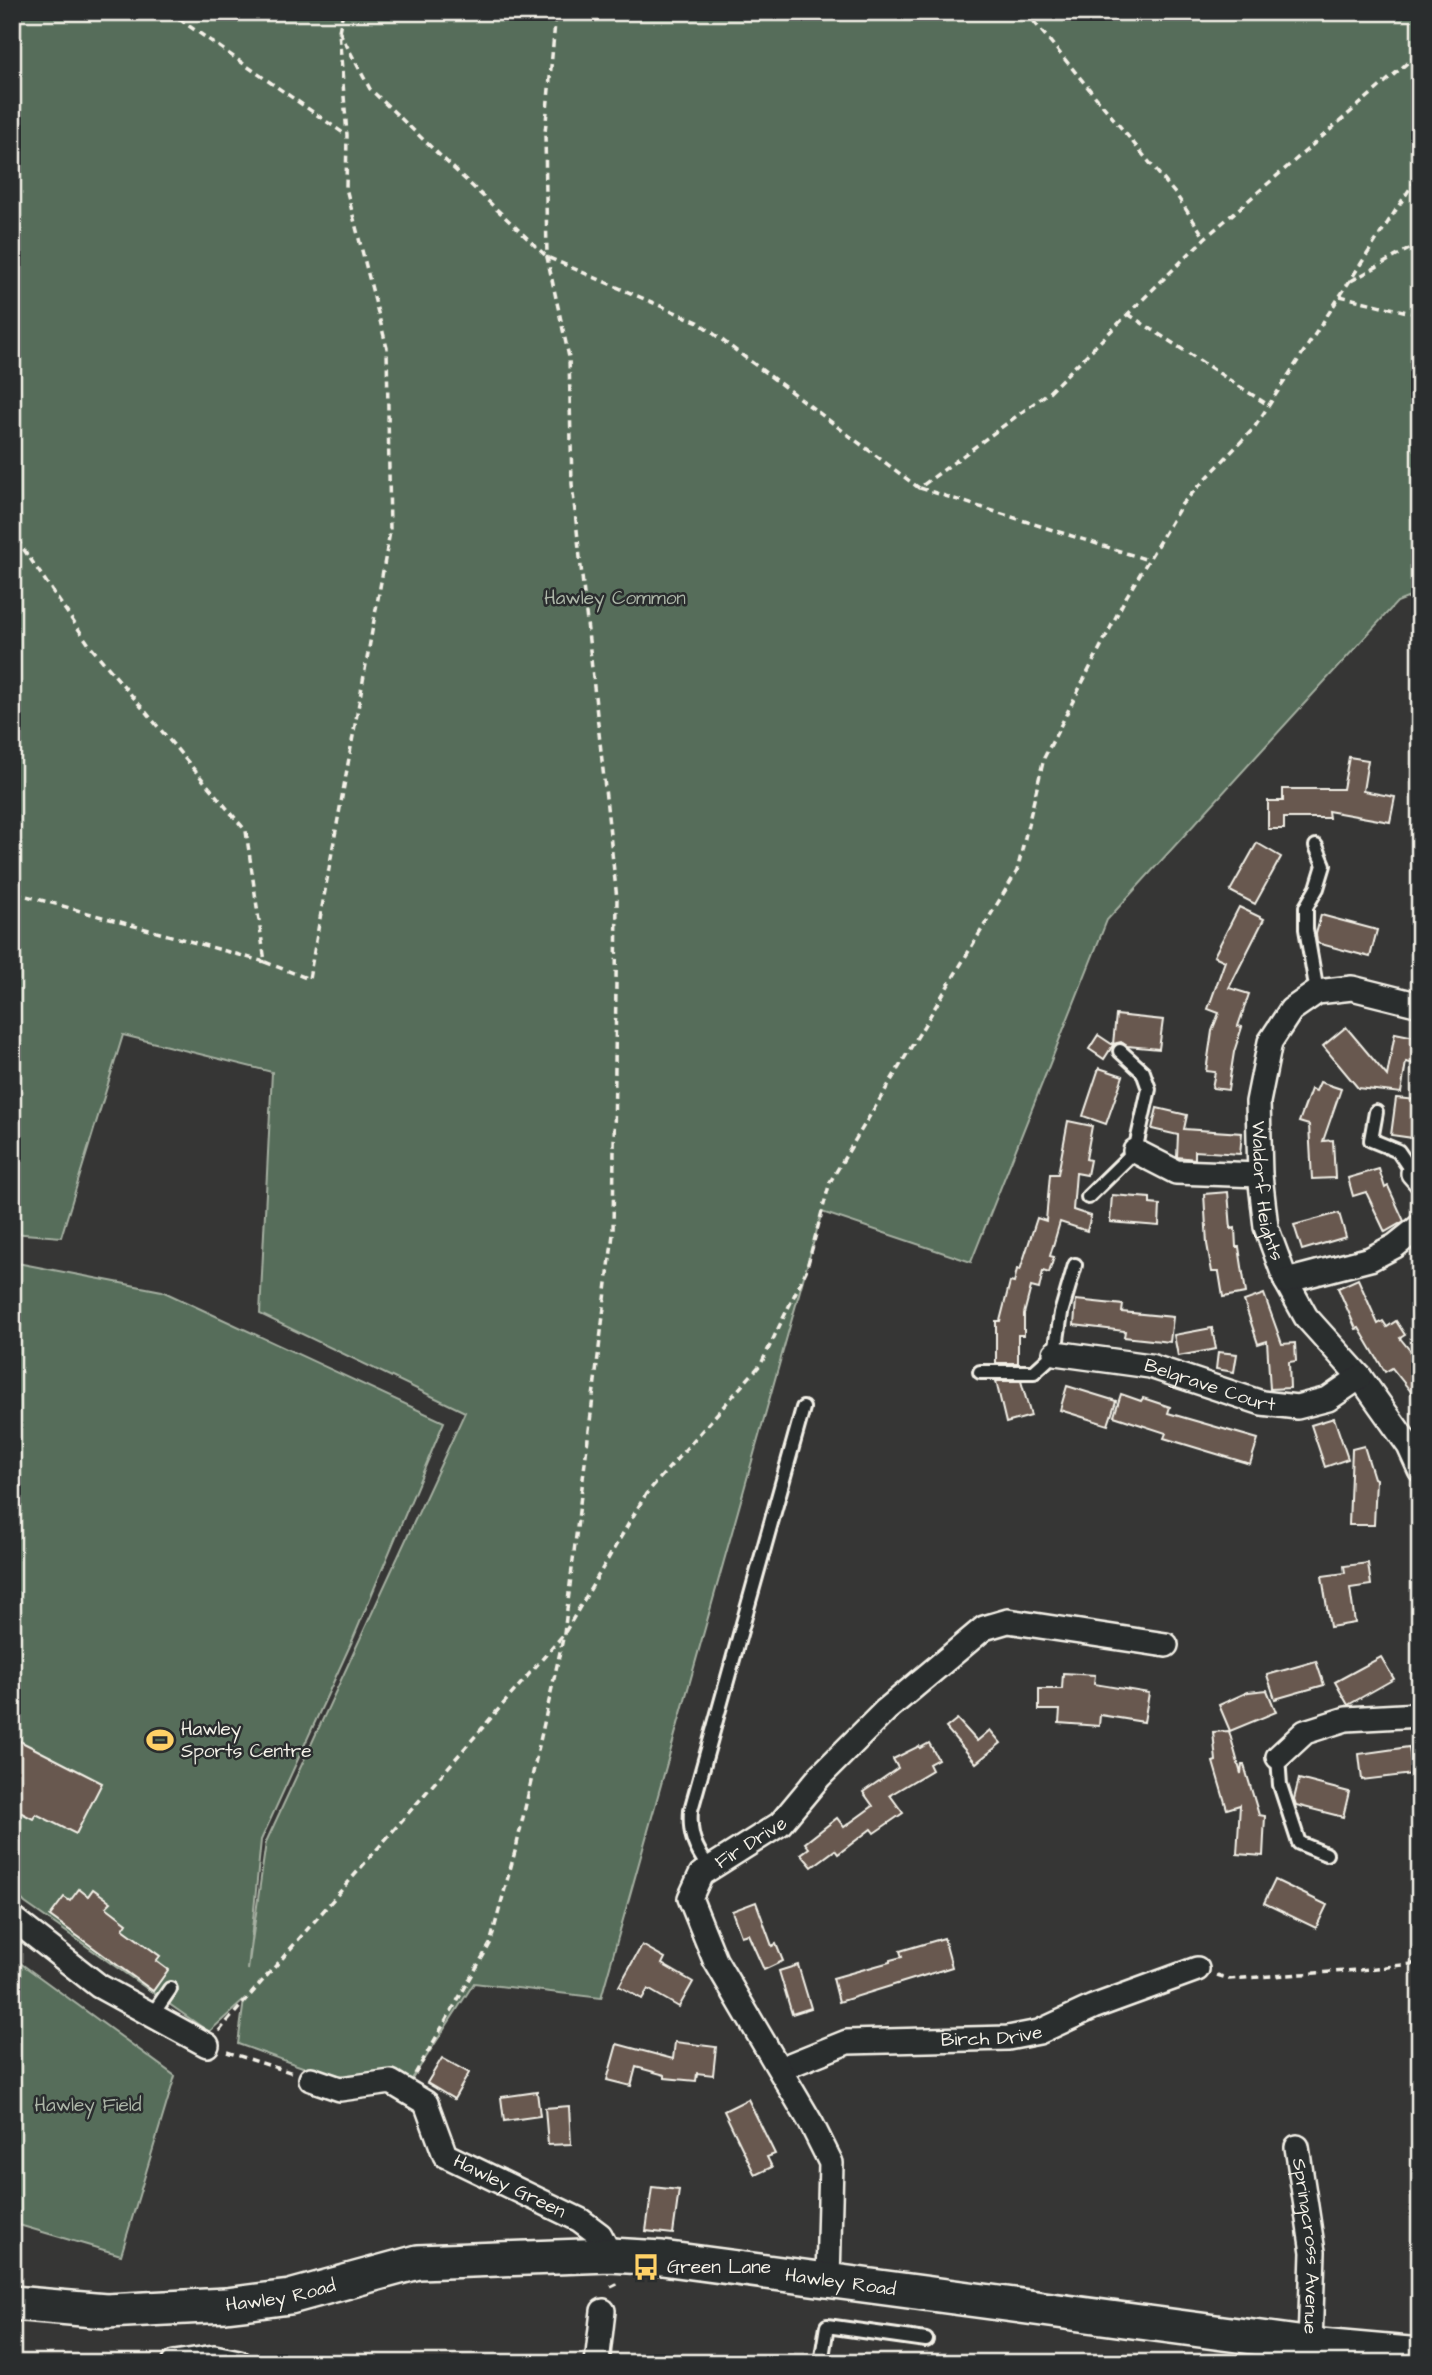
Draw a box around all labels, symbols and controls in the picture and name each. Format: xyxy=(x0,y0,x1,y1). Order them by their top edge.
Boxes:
park label: Hawley Common xyxy=(544,585,686,613)
street label: Waldorf Heights xyxy=(1245,1120,1291,1264)
street label: Belgrave Court xyxy=(1141,1352,1277,1418)
place label: Hawley Sports Centre xyxy=(181,1716,311,1765)
sports icon: Hawley Sports Centre xyxy=(145,1725,175,1755)
street label: Fir Drive xyxy=(710,1811,794,1875)
street label: Birch Drive xyxy=(941,2018,1045,2053)
park label: Hawley Field xyxy=(35,2092,142,2120)
street label: Hawley Green xyxy=(449,2148,570,2225)
street label: Springcross Avenue xyxy=(1285,2156,1327,2335)
bus stop icon: Green Lane xyxy=(631,2252,661,2282)
place label: Green Lane xyxy=(667,2254,771,2281)
street label: Hawley Road xyxy=(783,2261,898,2303)
street label: Hawley Road xyxy=(224,2272,339,2318)

